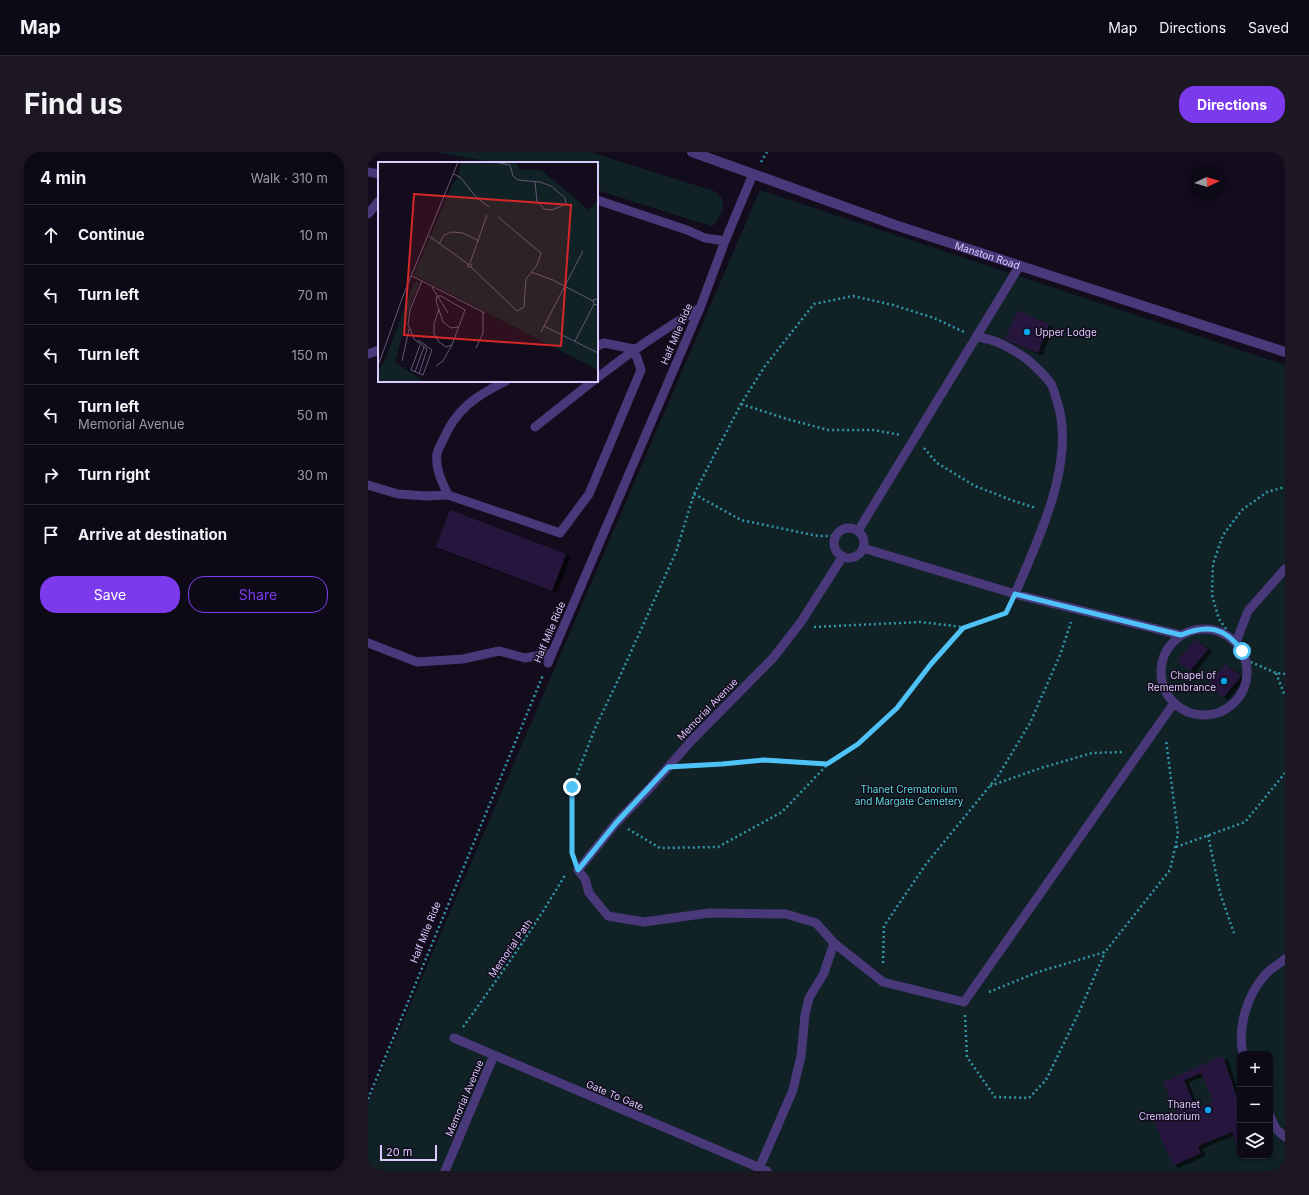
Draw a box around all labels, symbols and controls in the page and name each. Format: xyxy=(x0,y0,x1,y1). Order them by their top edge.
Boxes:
text: Map xyxy=(20,16,61,39)
text: Map xyxy=(1108,19,1137,36)
text: Directions xyxy=(1159,19,1226,36)
text: Saved xyxy=(1248,19,1289,36)
button: Directions xyxy=(1179,86,1285,123)
text: Find us xyxy=(24,87,123,121)
inset map xyxy=(378,162,598,382)
north arrow xyxy=(1189,164,1225,200)
text: 4 min xyxy=(40,168,86,188)
text: Walk · 310 m xyxy=(251,170,328,186)
icon: ahead xyxy=(40,224,62,246)
text: Continue xyxy=(78,225,145,244)
text: 10 m xyxy=(299,227,328,243)
street label: Manston Road xyxy=(953,239,1022,271)
icon: left xyxy=(40,284,62,306)
text: Turn left xyxy=(78,285,139,304)
text: 70 m xyxy=(298,287,328,303)
street label: Half Mile Ride xyxy=(658,301,694,366)
place label: Upper Lodge xyxy=(1035,326,1097,338)
marker: Upper Lodge xyxy=(1022,327,1032,337)
icon: left xyxy=(40,344,62,366)
text: Turn left xyxy=(78,345,139,364)
text: 150 m xyxy=(292,347,328,363)
text: Turn left xyxy=(78,397,139,416)
icon: left xyxy=(40,404,62,426)
text: 50 m xyxy=(297,407,328,423)
text: Memorial Avenue xyxy=(78,416,185,432)
icon: right xyxy=(40,464,62,486)
text: Turn right xyxy=(78,465,150,484)
text: 30 m xyxy=(297,467,328,483)
icon: arrive xyxy=(40,524,62,546)
text: Arrive at destination xyxy=(78,525,227,544)
button: Save xyxy=(40,576,180,613)
button: Share xyxy=(188,576,328,613)
street label: Half Mile Ride xyxy=(531,599,567,664)
route start xyxy=(1233,642,1251,660)
place label: Chapel of Remembrance xyxy=(1148,669,1216,693)
street label: Memorial Avenue xyxy=(674,675,740,743)
marker: Chapel of Remembrance xyxy=(1219,676,1229,686)
route end xyxy=(563,778,581,796)
park label: Thanet Crematorium and Margate Cemetery xyxy=(855,783,964,807)
street label: Half Mile Ride xyxy=(407,899,443,965)
street label: Memorial Path xyxy=(486,917,534,979)
map controls xyxy=(1237,1051,1273,1159)
button: + xyxy=(1237,1051,1273,1087)
street label: Memorial Avenue xyxy=(442,1058,486,1138)
street label: Gate To Gate xyxy=(584,1077,646,1113)
button: − xyxy=(1237,1087,1273,1123)
place label: Thanet Crematorium xyxy=(1139,1098,1201,1122)
marker: Thanet Crematorium xyxy=(1203,1105,1213,1115)
button: layers xyxy=(1237,1123,1273,1159)
scale bar xyxy=(380,1143,437,1162)
text: 20 m xyxy=(386,1145,412,1159)

